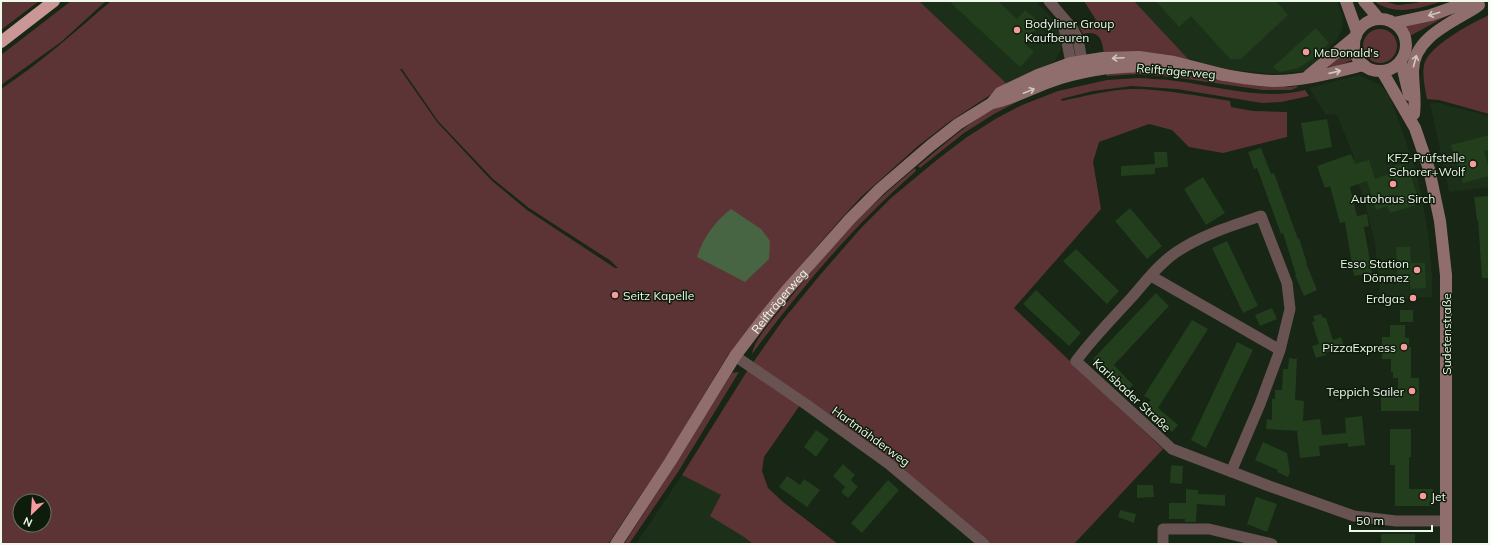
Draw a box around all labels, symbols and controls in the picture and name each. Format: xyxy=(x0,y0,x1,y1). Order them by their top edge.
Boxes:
one-way arrow xyxy=(1427,11,1440,18)
place label: Bodyliner Group Kaufbeuren xyxy=(1025,16,1114,45)
marker: Bodyliner Group Kaufbeuren xyxy=(1012,25,1022,35)
place label: McDonald's xyxy=(1314,45,1379,60)
marker: McDonald's xyxy=(1301,47,1311,57)
one-way arrow xyxy=(1112,54,1125,61)
one-way arrow xyxy=(1412,55,1419,68)
street label: Reifträgerweg xyxy=(1136,60,1216,82)
one-way arrow xyxy=(1329,67,1342,75)
one-way arrow xyxy=(1022,87,1034,94)
place label: KFZ-Prüfstelle Schorer+Wolf xyxy=(1387,150,1466,179)
marker: KFZ-Prüfstelle Schorer+Wolf xyxy=(1468,159,1478,169)
marker: Autohaus Sirch xyxy=(1388,179,1398,189)
place label: Autohaus Sirch xyxy=(1351,191,1435,206)
place label: Esso Station Dönmez xyxy=(1340,256,1409,285)
street label: Reifträgerweg xyxy=(748,265,810,336)
marker: Esso Station Dönmez xyxy=(1412,265,1422,275)
place label: Seitz Kapelle xyxy=(623,288,694,303)
marker: Seitz Kapelle xyxy=(610,290,620,300)
place label: Erdgas xyxy=(1366,291,1405,306)
marker: Erdgas xyxy=(1408,293,1418,303)
street label: Sudetenstraße xyxy=(1439,293,1454,375)
place label: PizzaExpress xyxy=(1322,340,1396,355)
marker: PizzaExpress xyxy=(1399,342,1409,352)
street label: Karlsbader Straße xyxy=(1090,355,1174,435)
place label: Teppich Sailer xyxy=(1327,384,1405,399)
marker: Teppich Sailer xyxy=(1407,386,1417,396)
street label: Hartmähderweg xyxy=(829,403,913,469)
place label: Jet xyxy=(1431,489,1446,504)
marker: Jet xyxy=(1418,491,1428,501)
north arrow xyxy=(12,493,52,533)
scale bar xyxy=(1350,507,1432,533)
text: 50 m xyxy=(1356,513,1384,528)
text: N xyxy=(21,514,34,530)

